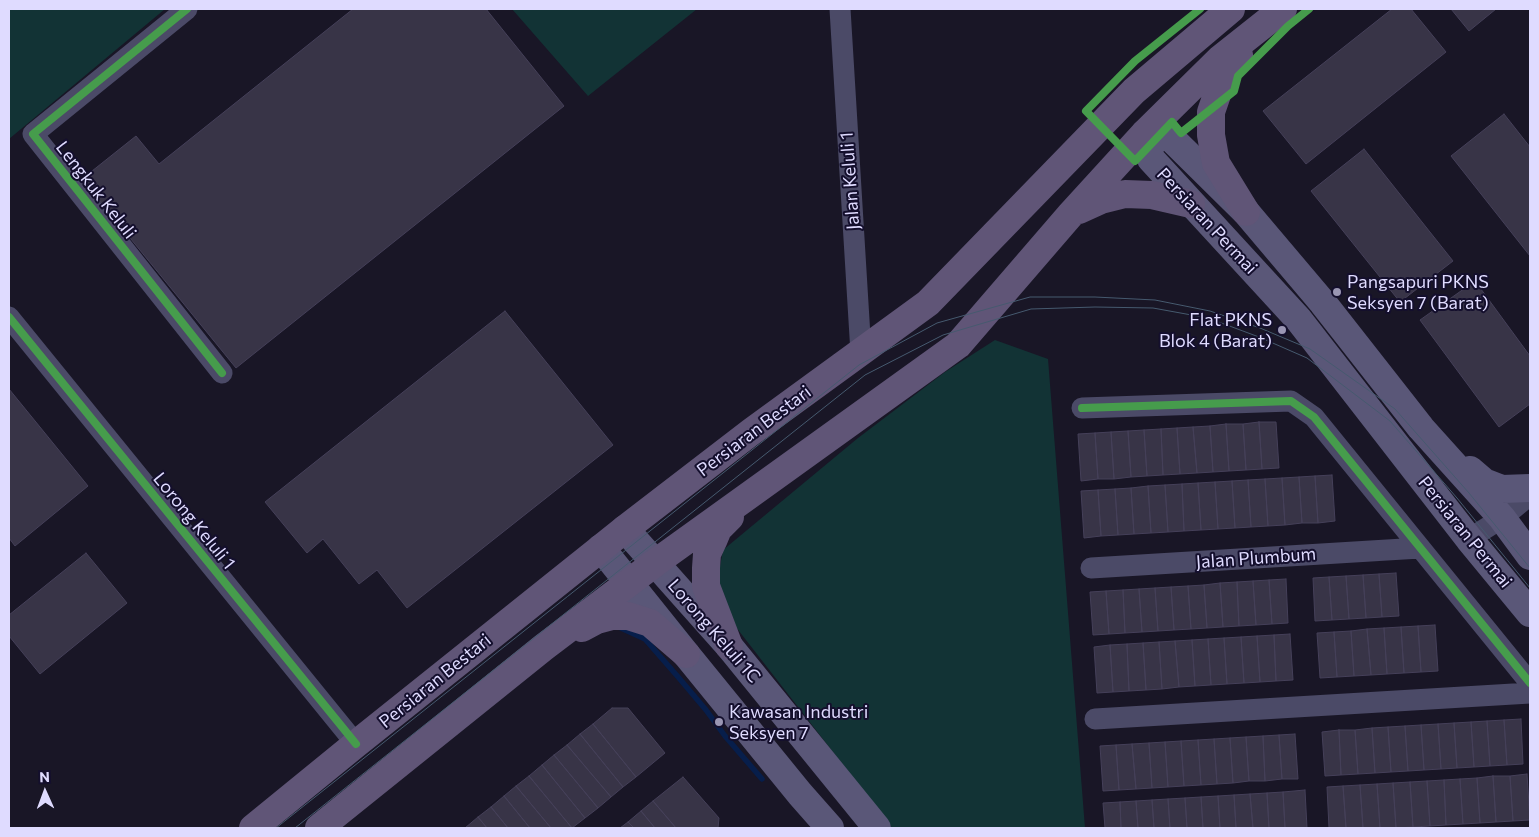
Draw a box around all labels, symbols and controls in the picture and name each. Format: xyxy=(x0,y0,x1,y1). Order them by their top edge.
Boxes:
street label: Jalan Keluli 1 xyxy=(836,131,864,231)
street label: Lengkuk Keluli xyxy=(51,137,141,243)
street label: Persiaran Permai xyxy=(1152,163,1262,279)
place label: Pangsapuri PKNS Seksyen 7 (Barat) xyxy=(1347,271,1489,314)
marker: Pangsapuri PKNS Seksyen 7 (Barat) xyxy=(1331,286,1343,298)
place label: Flat PKNS Blok 4 (Barat) xyxy=(1159,309,1272,352)
marker: Flat PKNS Blok 4 (Barat) xyxy=(1276,324,1288,336)
street label: Persiaran Bestari xyxy=(693,381,815,481)
street label: Lorong Keluli 1 xyxy=(148,468,240,574)
street label: Persiaran Permai xyxy=(1413,472,1517,592)
street label: Jalan Plumbum xyxy=(1195,543,1317,573)
street label: Lorong Keluli 1C xyxy=(663,575,765,687)
street label: Persiaran Bestari xyxy=(375,629,495,733)
place label: Kawasan Industri Seksyen 7 xyxy=(729,701,868,744)
marker: Kawasan Industri Seksyen 7 xyxy=(713,716,725,728)
north arrow xyxy=(20,767,70,817)
text: N xyxy=(39,768,50,785)

